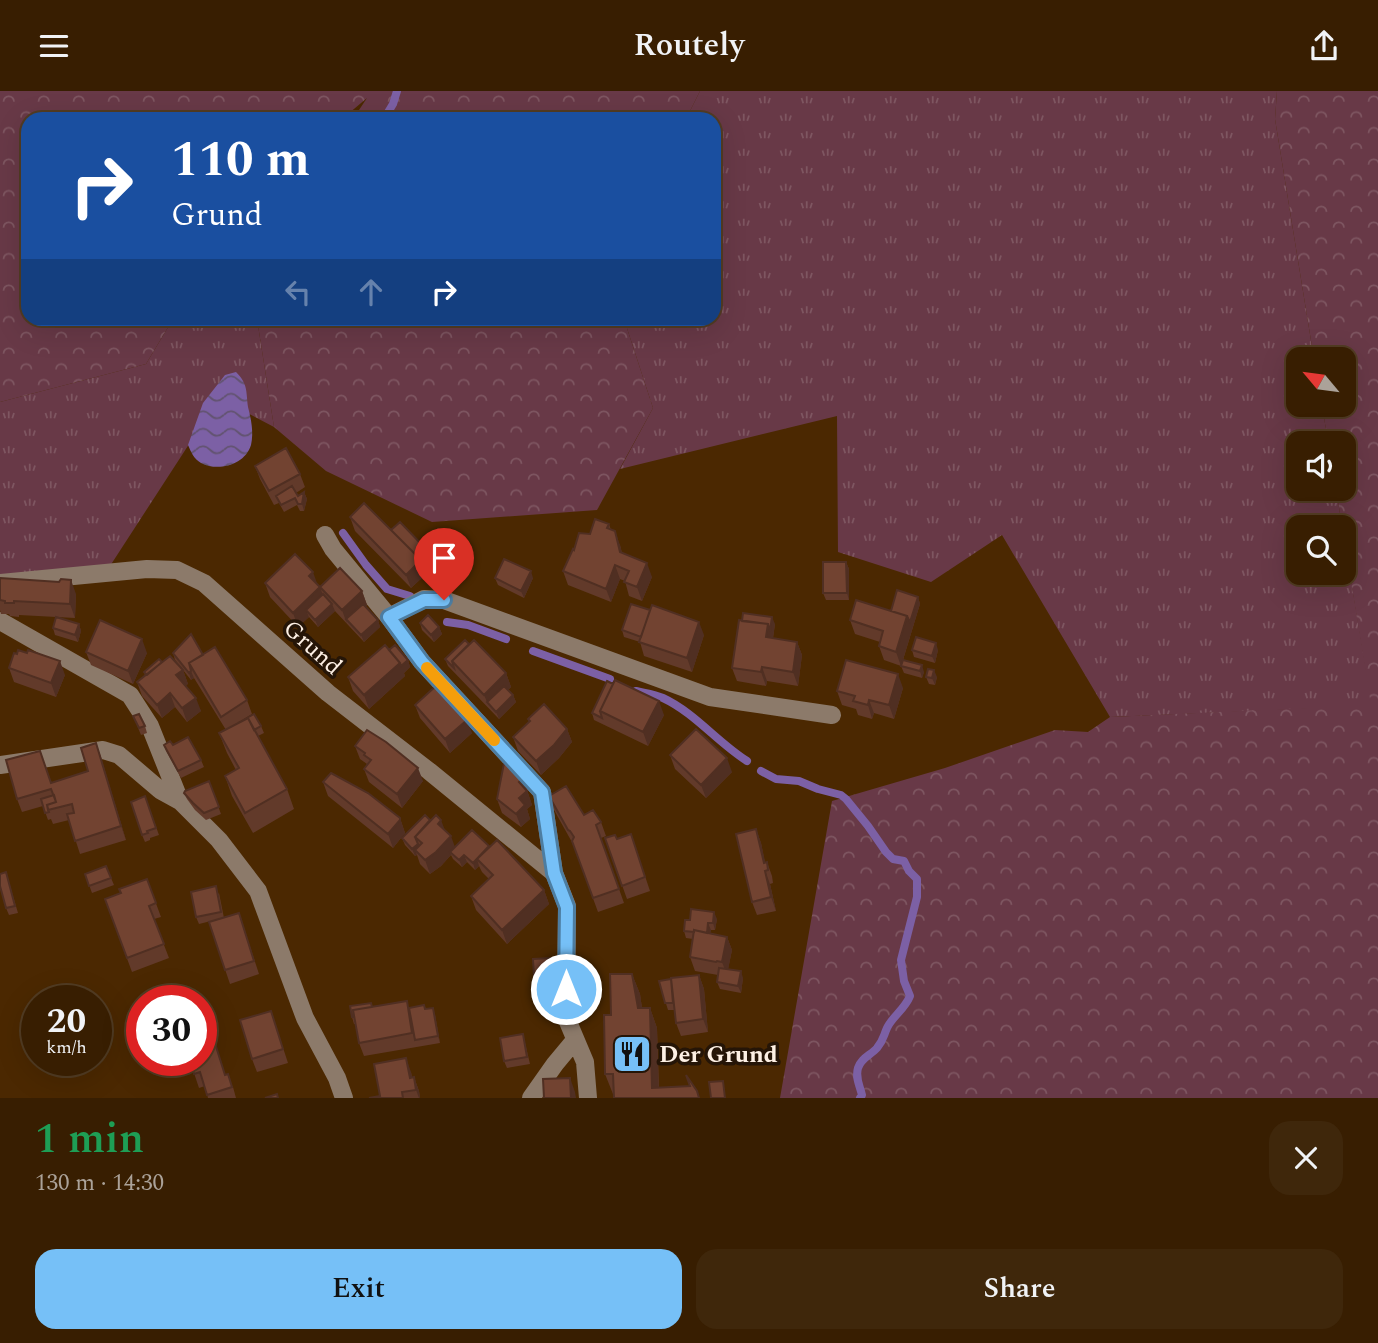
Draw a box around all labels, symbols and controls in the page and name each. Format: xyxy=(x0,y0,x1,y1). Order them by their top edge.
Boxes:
text: Routely xyxy=(633,21,745,70)
icon: menu xyxy=(35,27,73,65)
icon: share xyxy=(1305,27,1343,65)
text: 110 m xyxy=(171,123,310,198)
icon: right xyxy=(56,140,147,231)
text: Grund xyxy=(171,191,263,240)
icon: left xyxy=(279,273,317,311)
icon: ahead xyxy=(352,273,390,311)
icon: right xyxy=(425,273,463,311)
north arrow xyxy=(1286,347,1356,417)
map controls xyxy=(1286,347,1356,585)
button: sound xyxy=(1286,431,1356,501)
button: search xyxy=(1286,515,1356,585)
pin xyxy=(414,528,474,600)
icon: arrive xyxy=(425,539,463,577)
street label: Grund xyxy=(275,611,350,684)
position arrow xyxy=(529,952,603,1026)
speed limit sign: 30 xyxy=(126,985,217,1076)
text: 20 xyxy=(47,995,86,1048)
restaurant icon: Der Grund xyxy=(611,1033,653,1075)
text: km/h xyxy=(46,1034,87,1061)
place label: Der Grund xyxy=(659,1037,778,1073)
text: 1 min xyxy=(35,1108,144,1171)
button: close xyxy=(1269,1121,1343,1195)
text: 130 m · 14:30 xyxy=(35,1166,164,1201)
button: Exit xyxy=(35,1249,682,1329)
button: Share xyxy=(696,1249,1343,1329)

